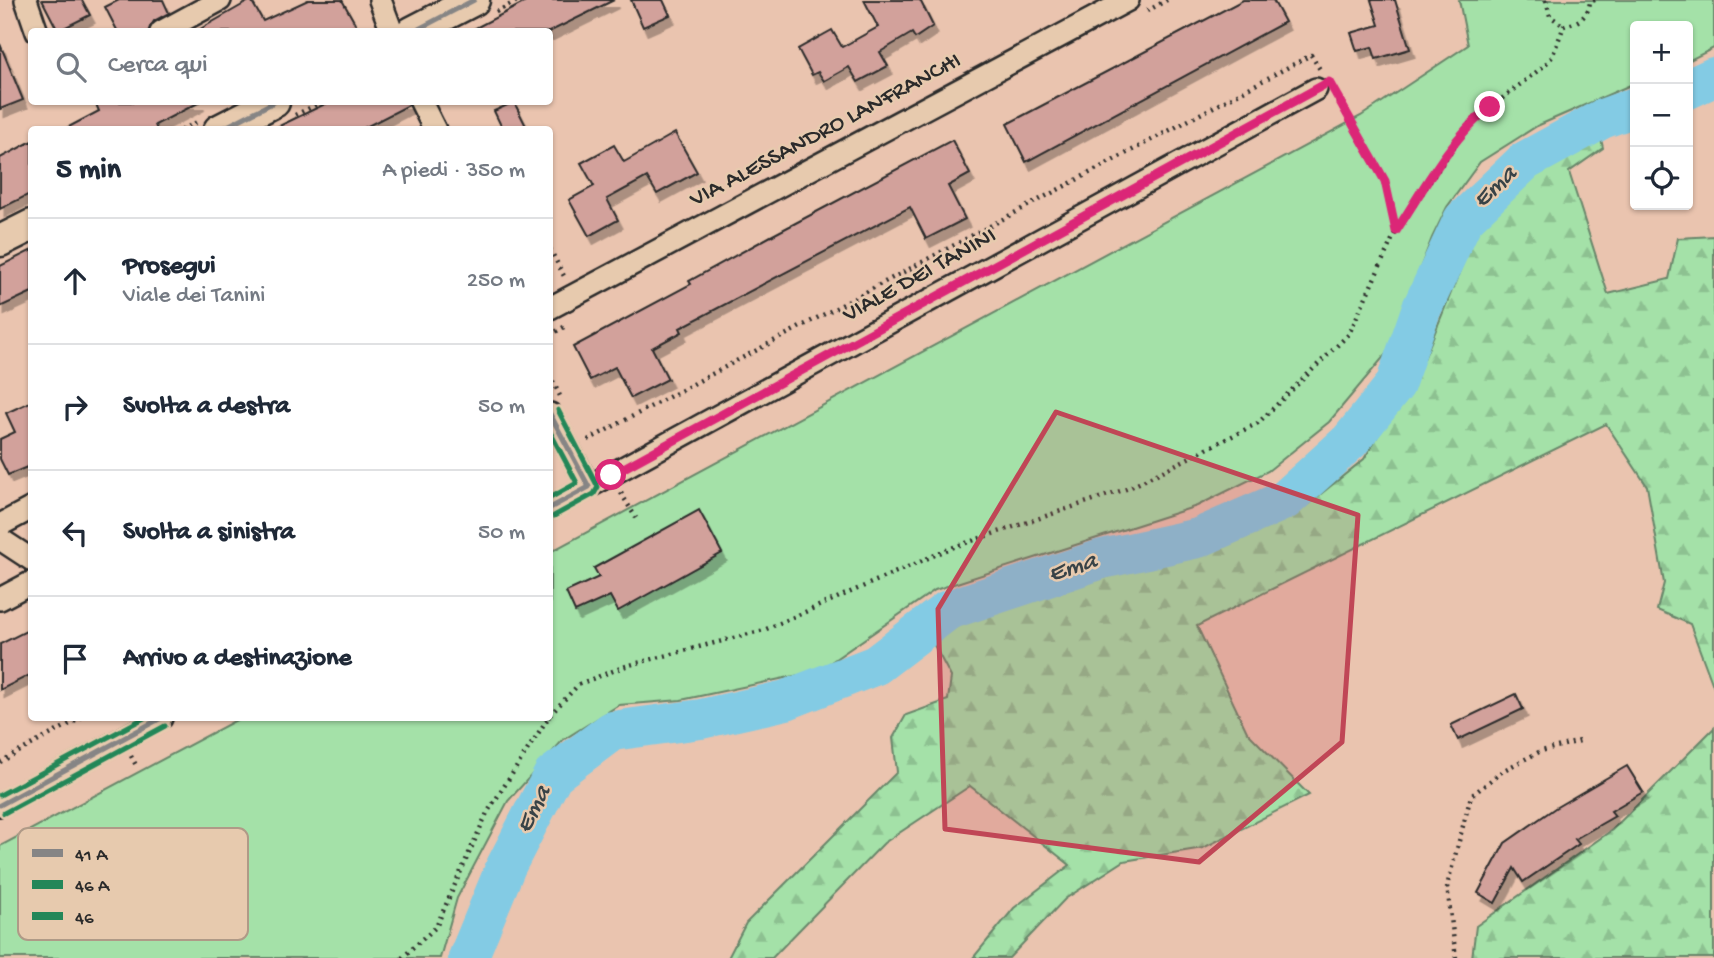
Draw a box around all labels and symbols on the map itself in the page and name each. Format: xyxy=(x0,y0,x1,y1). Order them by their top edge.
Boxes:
street label: VIA ALESSANDRO LANFRANCHI xyxy=(685,47,967,215)
route end xyxy=(1474,91,1505,122)
water label: Ema xyxy=(1467,159,1526,216)
street label: VIALE DEI TANINI xyxy=(837,222,1002,331)
route start xyxy=(595,459,626,490)
water label: Ema xyxy=(1045,546,1103,591)
water label: Ema xyxy=(510,780,561,839)
legend xyxy=(18,828,248,940)
text: 41 A xyxy=(75,845,109,868)
text: 46 A xyxy=(75,876,111,899)
text: 46 xyxy=(75,908,94,931)

